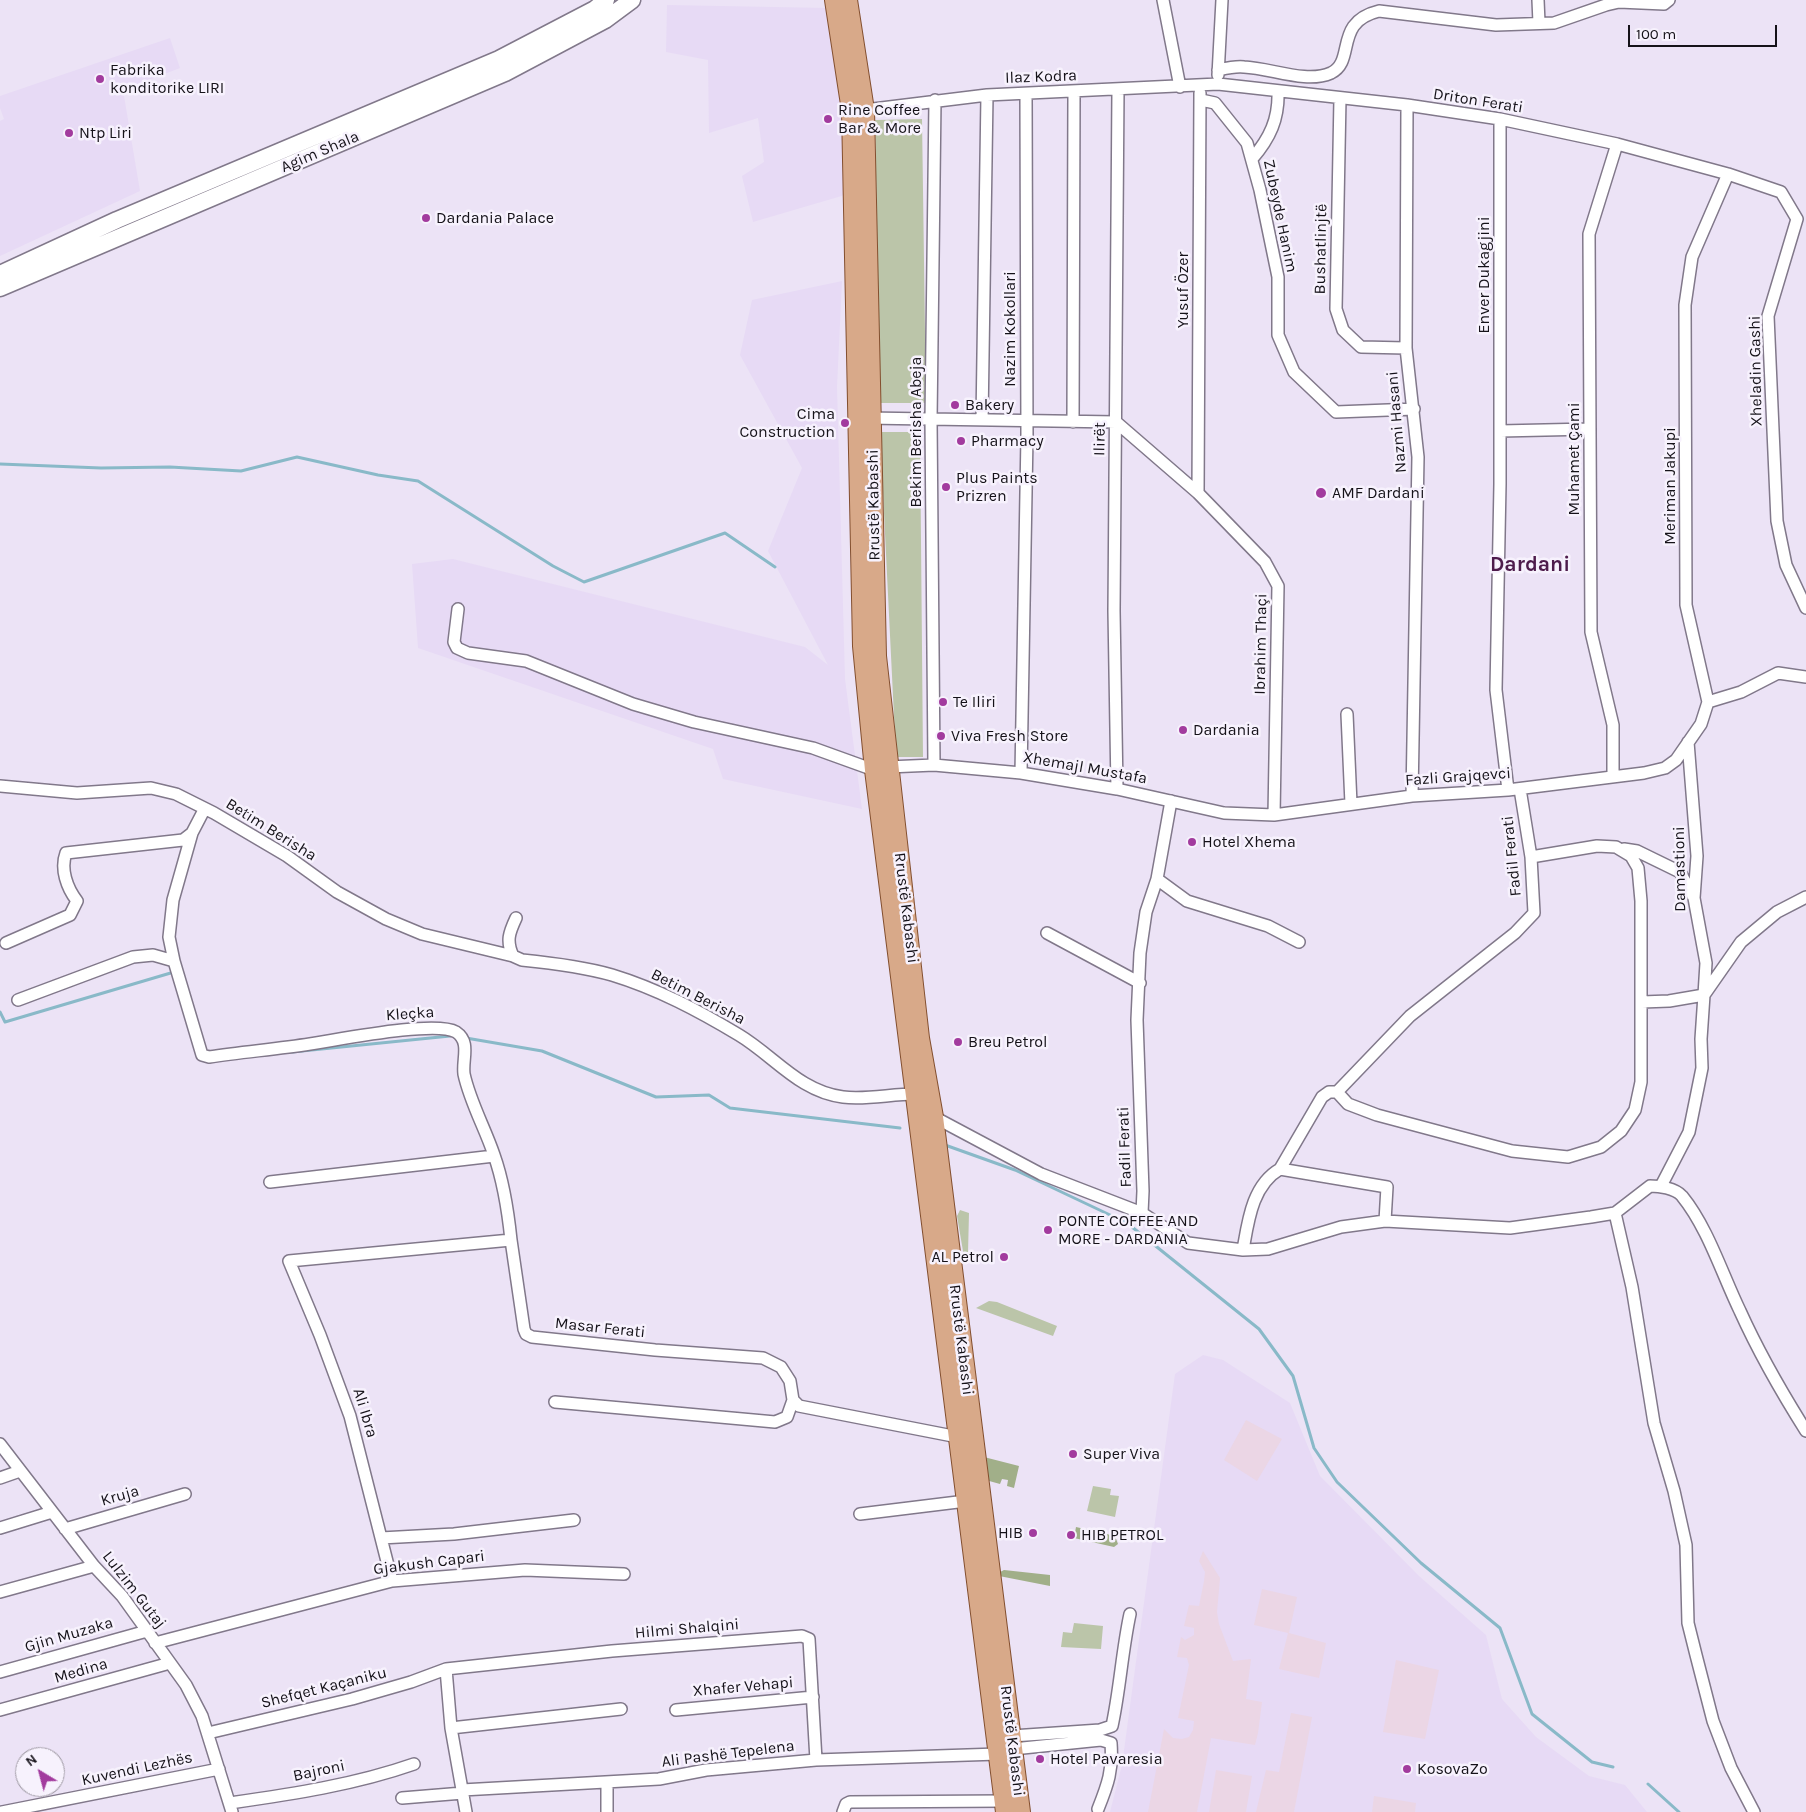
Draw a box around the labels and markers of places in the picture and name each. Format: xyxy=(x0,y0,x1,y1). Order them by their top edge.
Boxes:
place label: Fabrika konditorike LIRI xyxy=(110,60,224,98)
marker: Fabrika konditorike LIRI xyxy=(94,73,106,85)
place label: Rine Coffee Bar & More xyxy=(838,100,921,138)
marker: Rine Coffee Bar & More xyxy=(822,113,834,125)
place label: Ntp Liri xyxy=(79,123,132,143)
marker: Ntp Liri xyxy=(63,127,75,139)
place label: Dardania Palace xyxy=(436,208,554,228)
marker: Dardania Palace xyxy=(420,212,432,224)
place label: Bakery xyxy=(965,395,1014,415)
marker: Bakery xyxy=(949,399,961,411)
place label: Cima Construction xyxy=(739,404,835,442)
marker: Cima Construction xyxy=(839,417,851,429)
place label: Pharmacy xyxy=(971,431,1044,451)
marker: Pharmacy xyxy=(955,435,967,447)
place label: Plus Paints Prizren xyxy=(956,468,1038,506)
marker: Plus Paints Prizren xyxy=(940,481,952,493)
place label: AMF Dardani xyxy=(1332,483,1425,503)
marker: AMF Dardani xyxy=(1314,486,1328,500)
place label: Te Iliri xyxy=(953,692,996,712)
marker: Te Iliri xyxy=(937,696,949,708)
place label: Dardania xyxy=(1193,720,1260,740)
marker: Dardania xyxy=(1177,724,1189,736)
place label: Viva Fresh Store xyxy=(951,726,1068,746)
marker: Viva Fresh Store xyxy=(935,730,947,742)
place label: Hotel Xhema xyxy=(1202,832,1296,852)
marker: Hotel Xhema xyxy=(1186,836,1198,848)
place label: Breu Petrol xyxy=(968,1032,1048,1052)
marker: Breu Petrol xyxy=(952,1036,964,1048)
place label: PONTE COFFEE AND MORE - DARDANIA xyxy=(1058,1211,1198,1249)
marker: PONTE COFFEE AND MORE - DARDANIA xyxy=(1042,1224,1054,1236)
place label: AL Petrol xyxy=(931,1247,994,1267)
marker: AL Petrol xyxy=(998,1251,1010,1263)
place label: Super Viva xyxy=(1083,1444,1160,1464)
marker: Super Viva xyxy=(1067,1448,1079,1460)
place label: HIB xyxy=(998,1523,1023,1543)
place label: HIB PETROL xyxy=(1081,1525,1163,1545)
marker: HIB xyxy=(1027,1527,1039,1539)
marker: HIB PETROL xyxy=(1065,1529,1077,1541)
place label: Hotel Pavaresia xyxy=(1050,1749,1162,1769)
marker: Hotel Pavaresia xyxy=(1034,1753,1046,1765)
place label: KosovaZo xyxy=(1417,1759,1488,1779)
marker: KosovaZo xyxy=(1401,1763,1413,1775)

